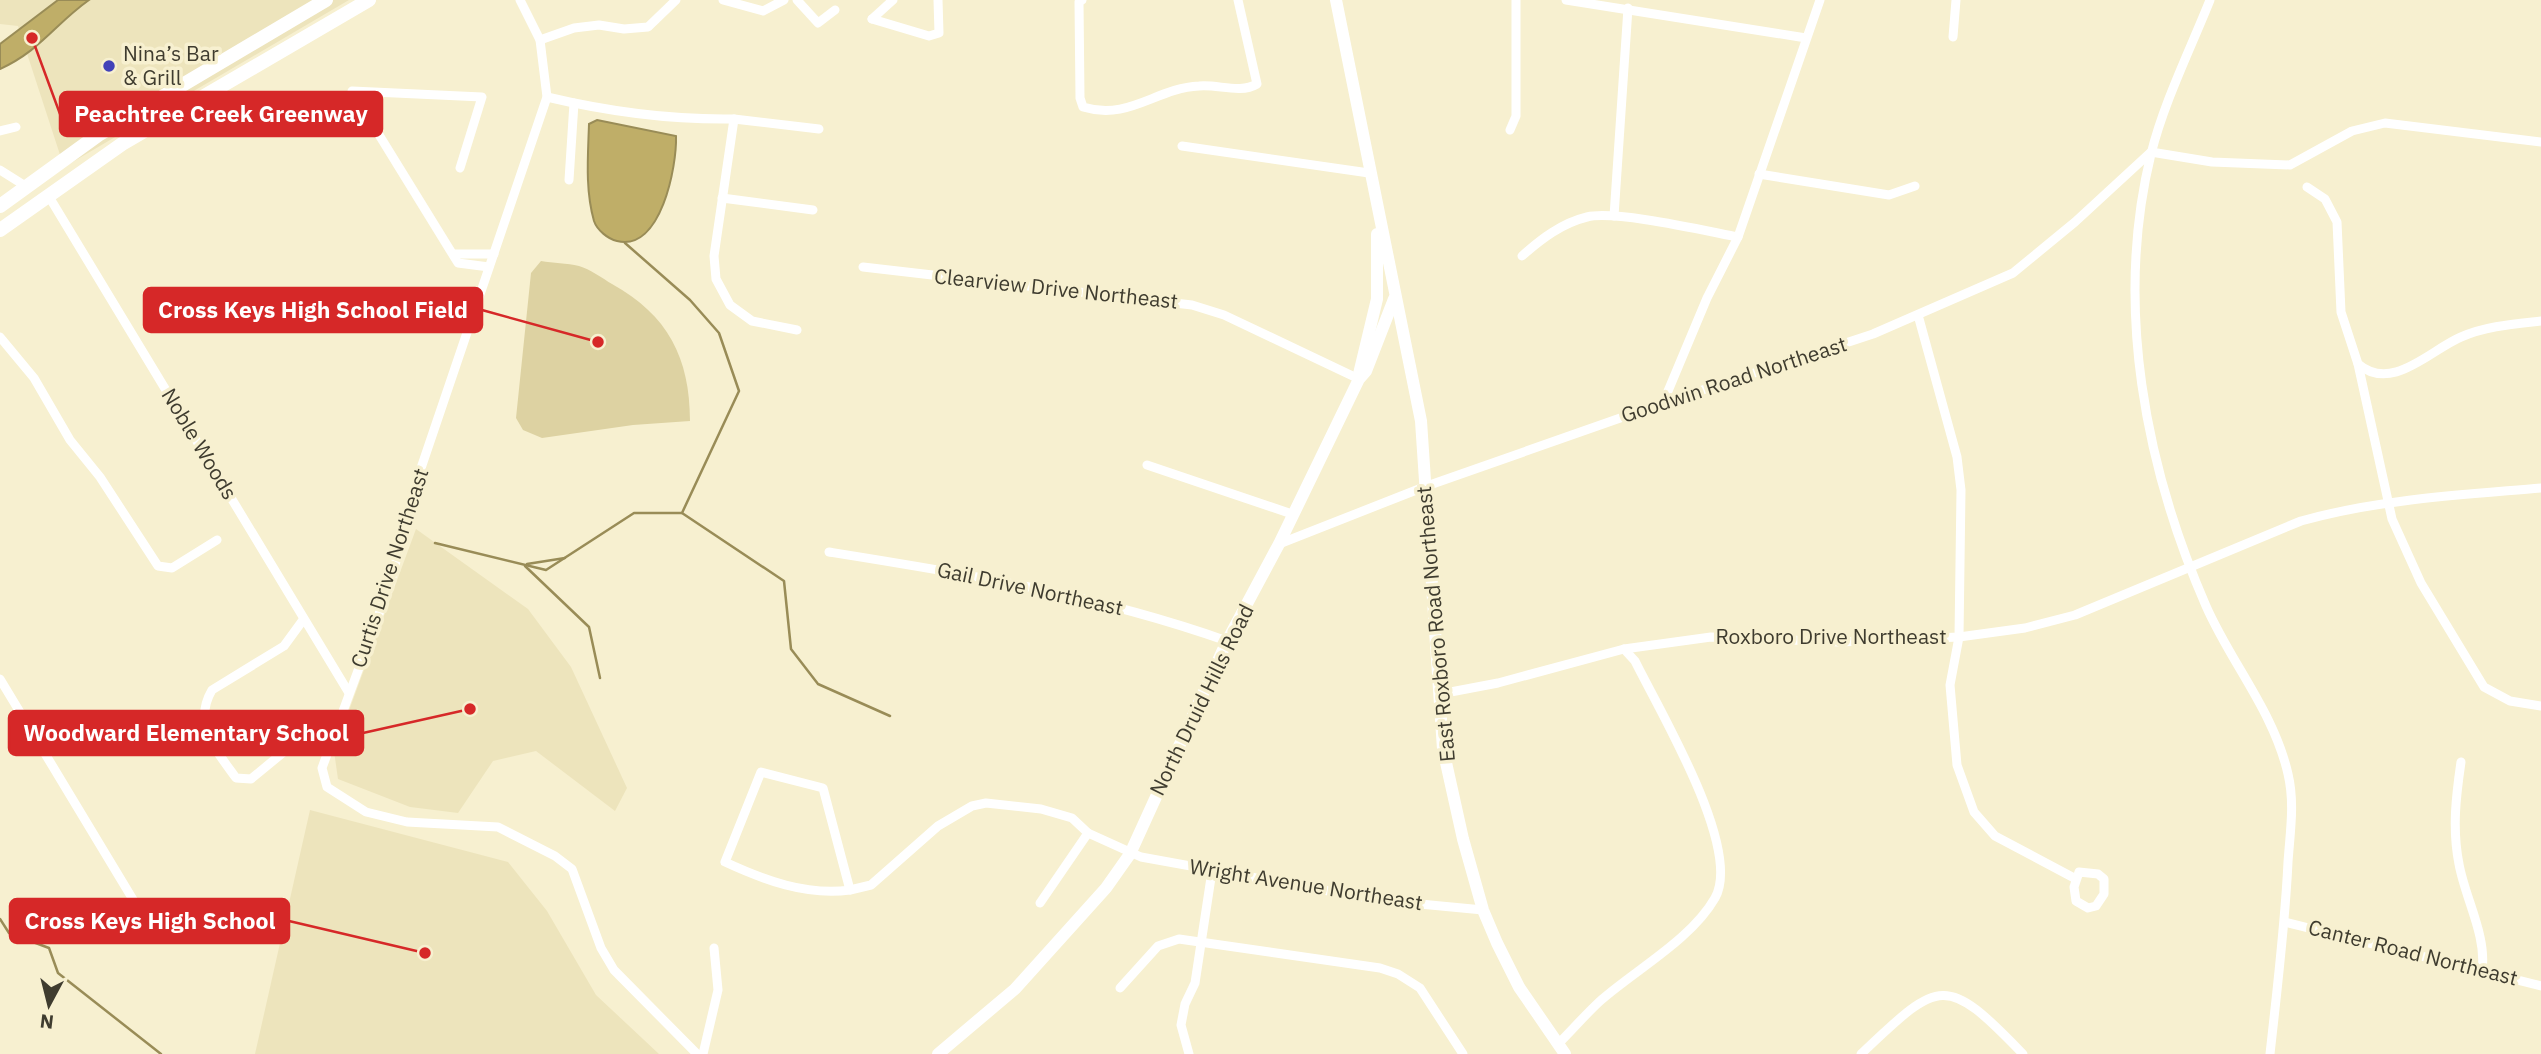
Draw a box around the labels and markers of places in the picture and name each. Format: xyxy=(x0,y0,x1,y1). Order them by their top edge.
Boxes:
place label: Nina’s Bar & Grill xyxy=(123,39,219,91)
marker: Nina’s Bar & Grill xyxy=(101,58,117,74)
callout: Peachtree Creek Greenway xyxy=(60,92,382,136)
callout: Cross Keys High School Field xyxy=(144,288,482,332)
callout: Woodward Elementary School xyxy=(9,711,363,755)
callout: Cross Keys High School xyxy=(10,899,289,943)

